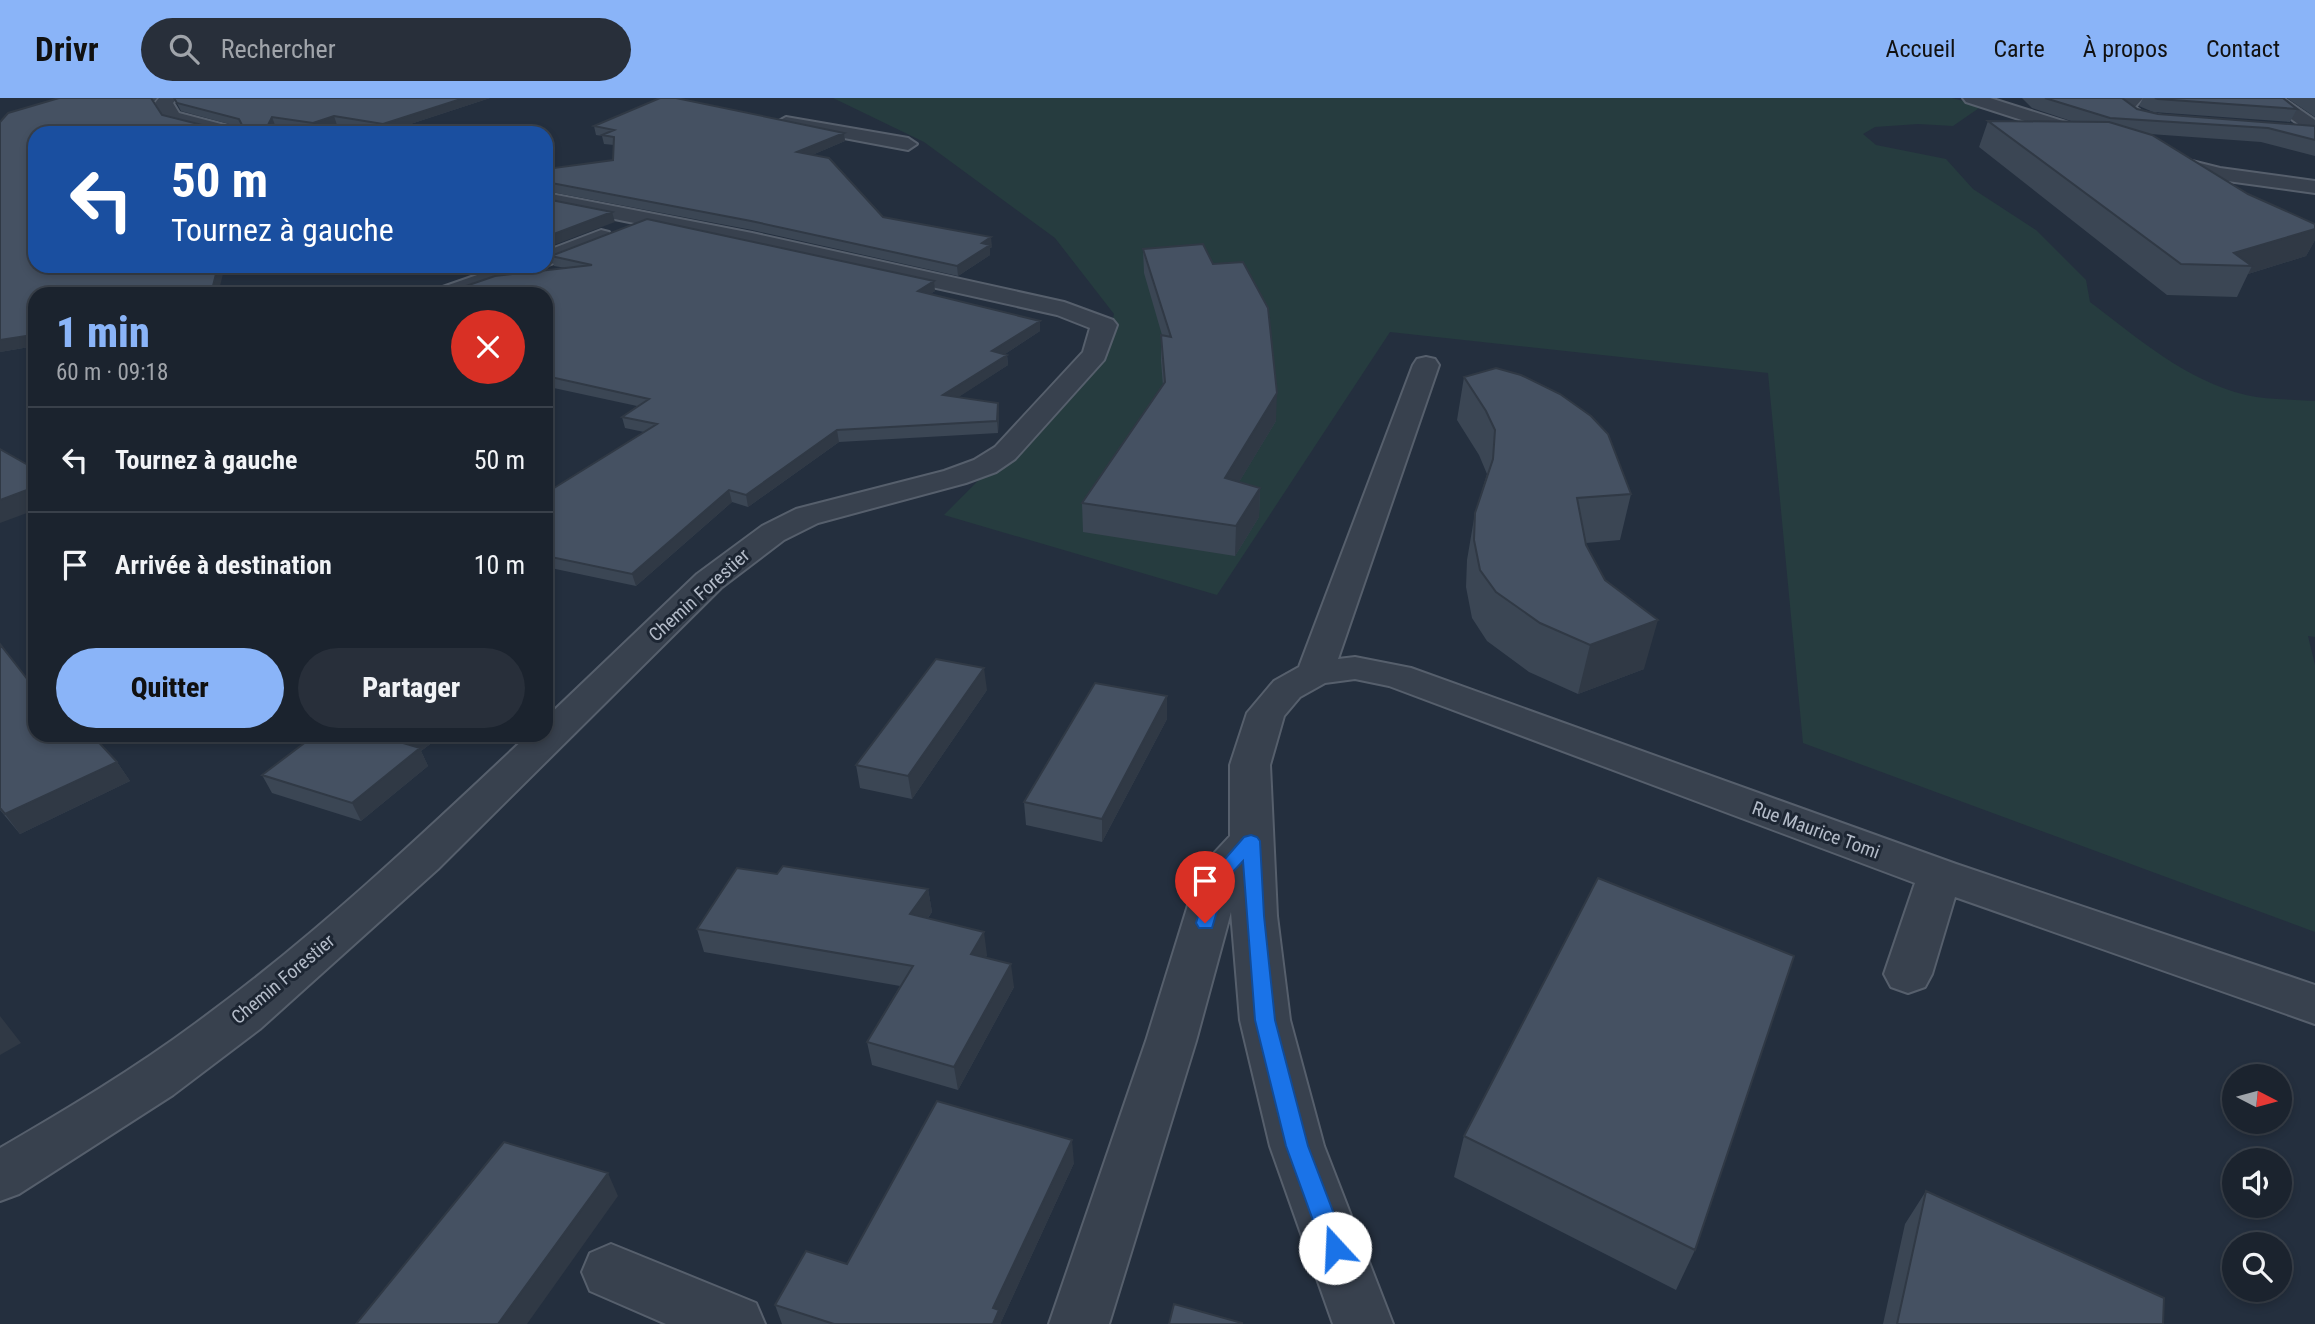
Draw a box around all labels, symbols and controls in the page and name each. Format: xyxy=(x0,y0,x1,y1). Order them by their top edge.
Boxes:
search box xyxy=(141,18,631,81)
text: Drivr xyxy=(35,30,99,69)
icon: search xyxy=(165,30,203,68)
text: Rechercher xyxy=(221,34,336,64)
text: Accueil xyxy=(1886,35,1955,63)
text: Carte xyxy=(1993,35,2045,63)
text: À propos xyxy=(2083,35,2168,63)
text: Contact xyxy=(2206,35,2280,63)
text: 50 m xyxy=(171,152,268,209)
icon: left xyxy=(56,154,147,245)
text: Tournez à gauche xyxy=(171,211,394,249)
text: 1 min xyxy=(56,308,150,357)
button: close xyxy=(451,310,525,384)
text: 60 m · 09:18 xyxy=(56,359,168,386)
icon: left xyxy=(56,441,94,479)
text: Tournez à gauche xyxy=(115,445,297,475)
text: 50 m xyxy=(474,445,525,475)
street label: Chemin Forestier xyxy=(644,544,754,646)
icon: arrive xyxy=(56,546,94,584)
text: Arrivée à destination xyxy=(115,550,332,580)
text: 10 m xyxy=(474,550,525,580)
button: Quitter xyxy=(56,648,284,728)
button: Partager xyxy=(298,648,525,728)
street label: Rue Maurice Tomi xyxy=(1749,796,1883,864)
pin xyxy=(1175,851,1235,923)
icon: arrive xyxy=(1186,862,1224,900)
street label: Chemin Forestier xyxy=(227,929,339,1029)
north arrow xyxy=(2222,1064,2292,1134)
map controls xyxy=(2222,1064,2292,1302)
button: sound xyxy=(2222,1148,2292,1218)
position arrow xyxy=(1298,1211,1372,1285)
button: search xyxy=(2222,1232,2292,1302)

